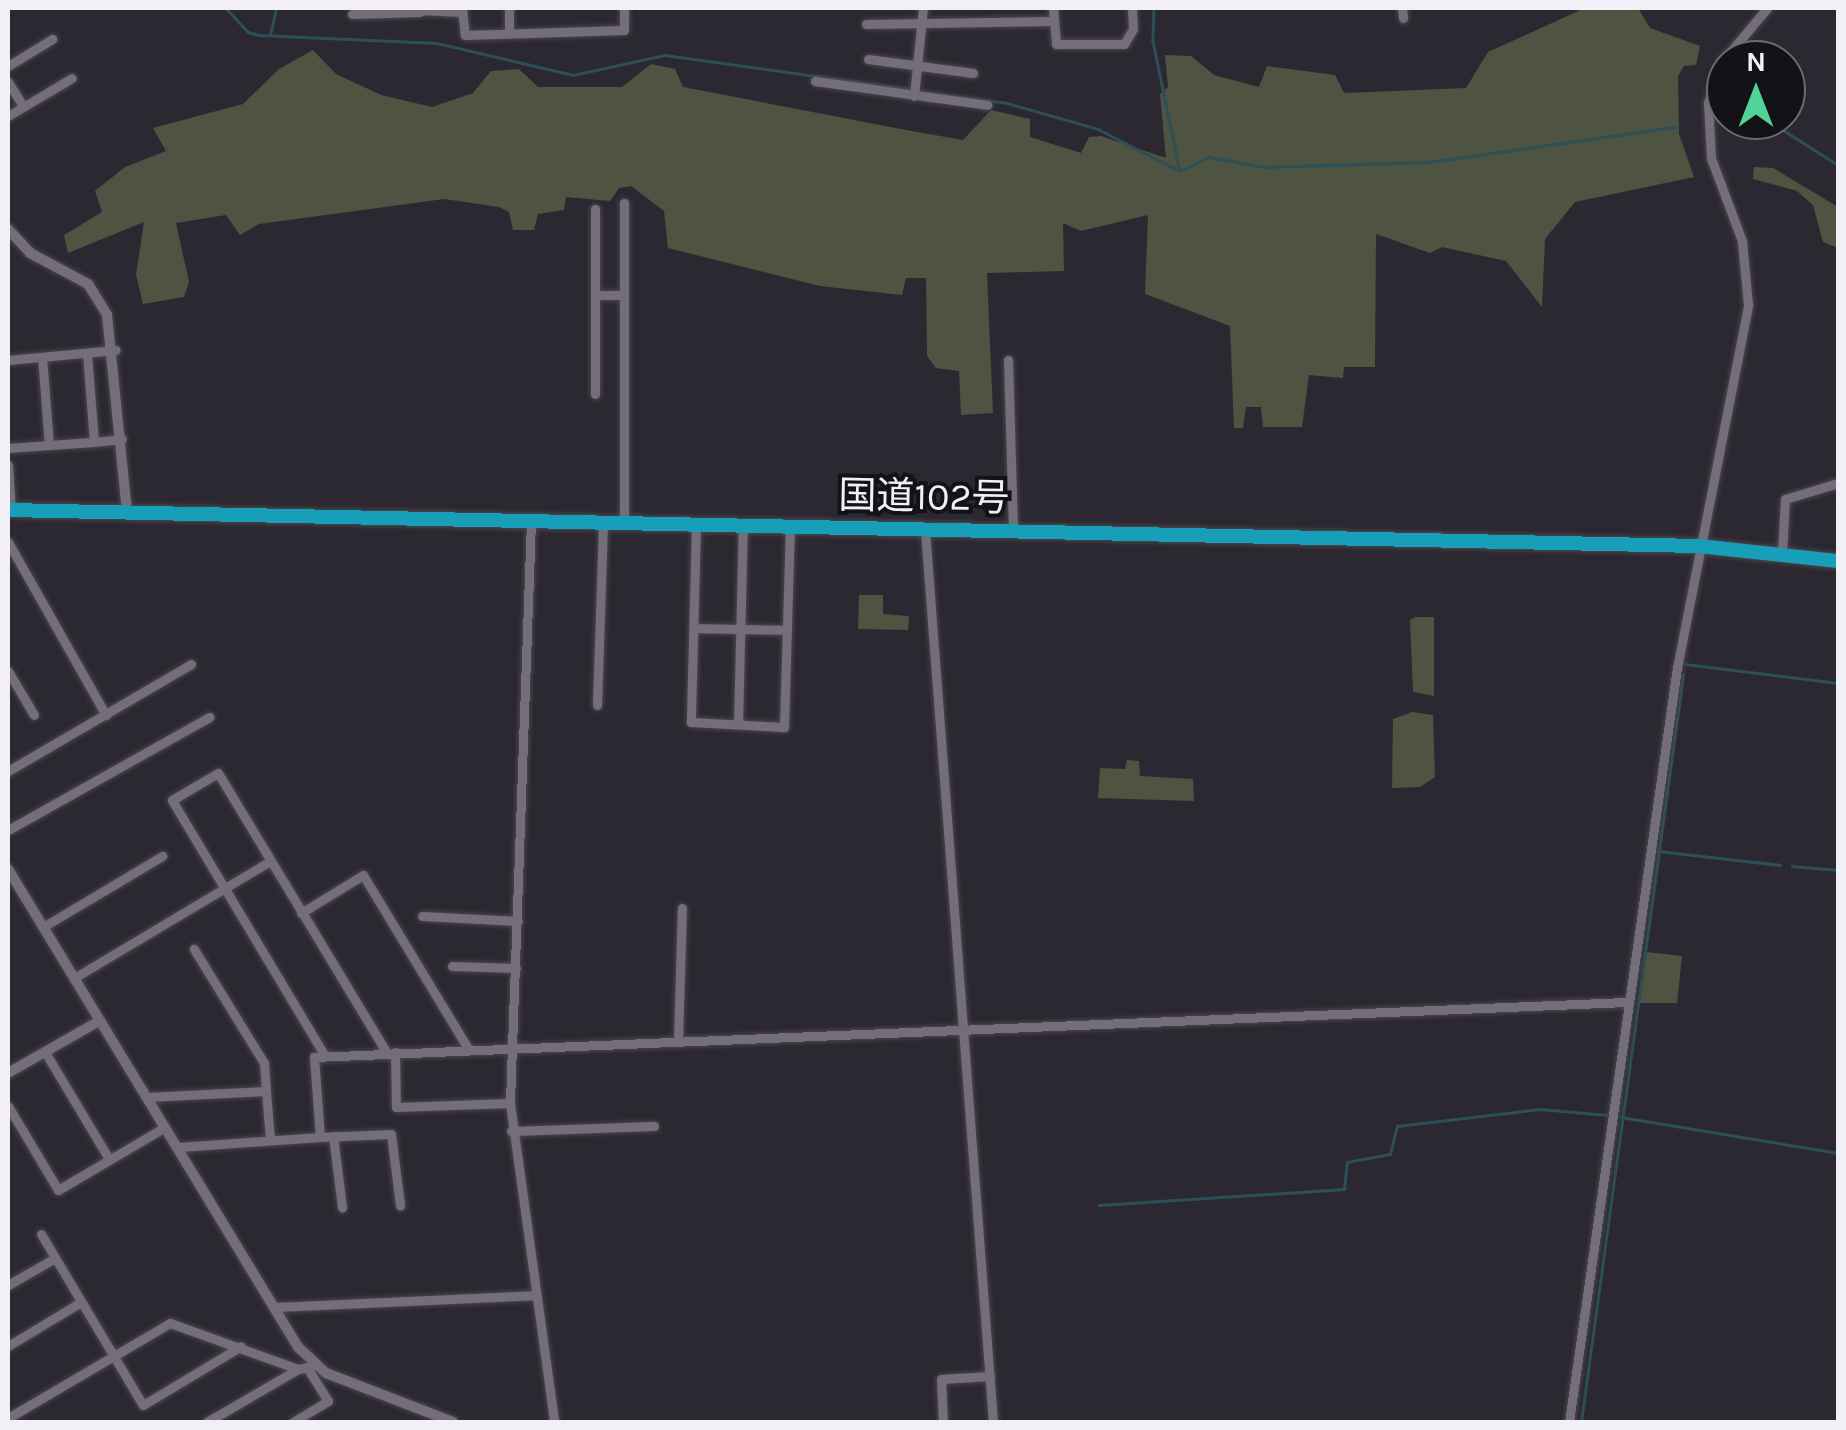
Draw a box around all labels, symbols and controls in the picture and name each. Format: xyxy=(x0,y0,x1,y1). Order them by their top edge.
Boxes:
north arrow xyxy=(1706,40,1806,140)
text: N xyxy=(1746,45,1766,78)
street label: 国道102号 xyxy=(838,473,1010,521)

